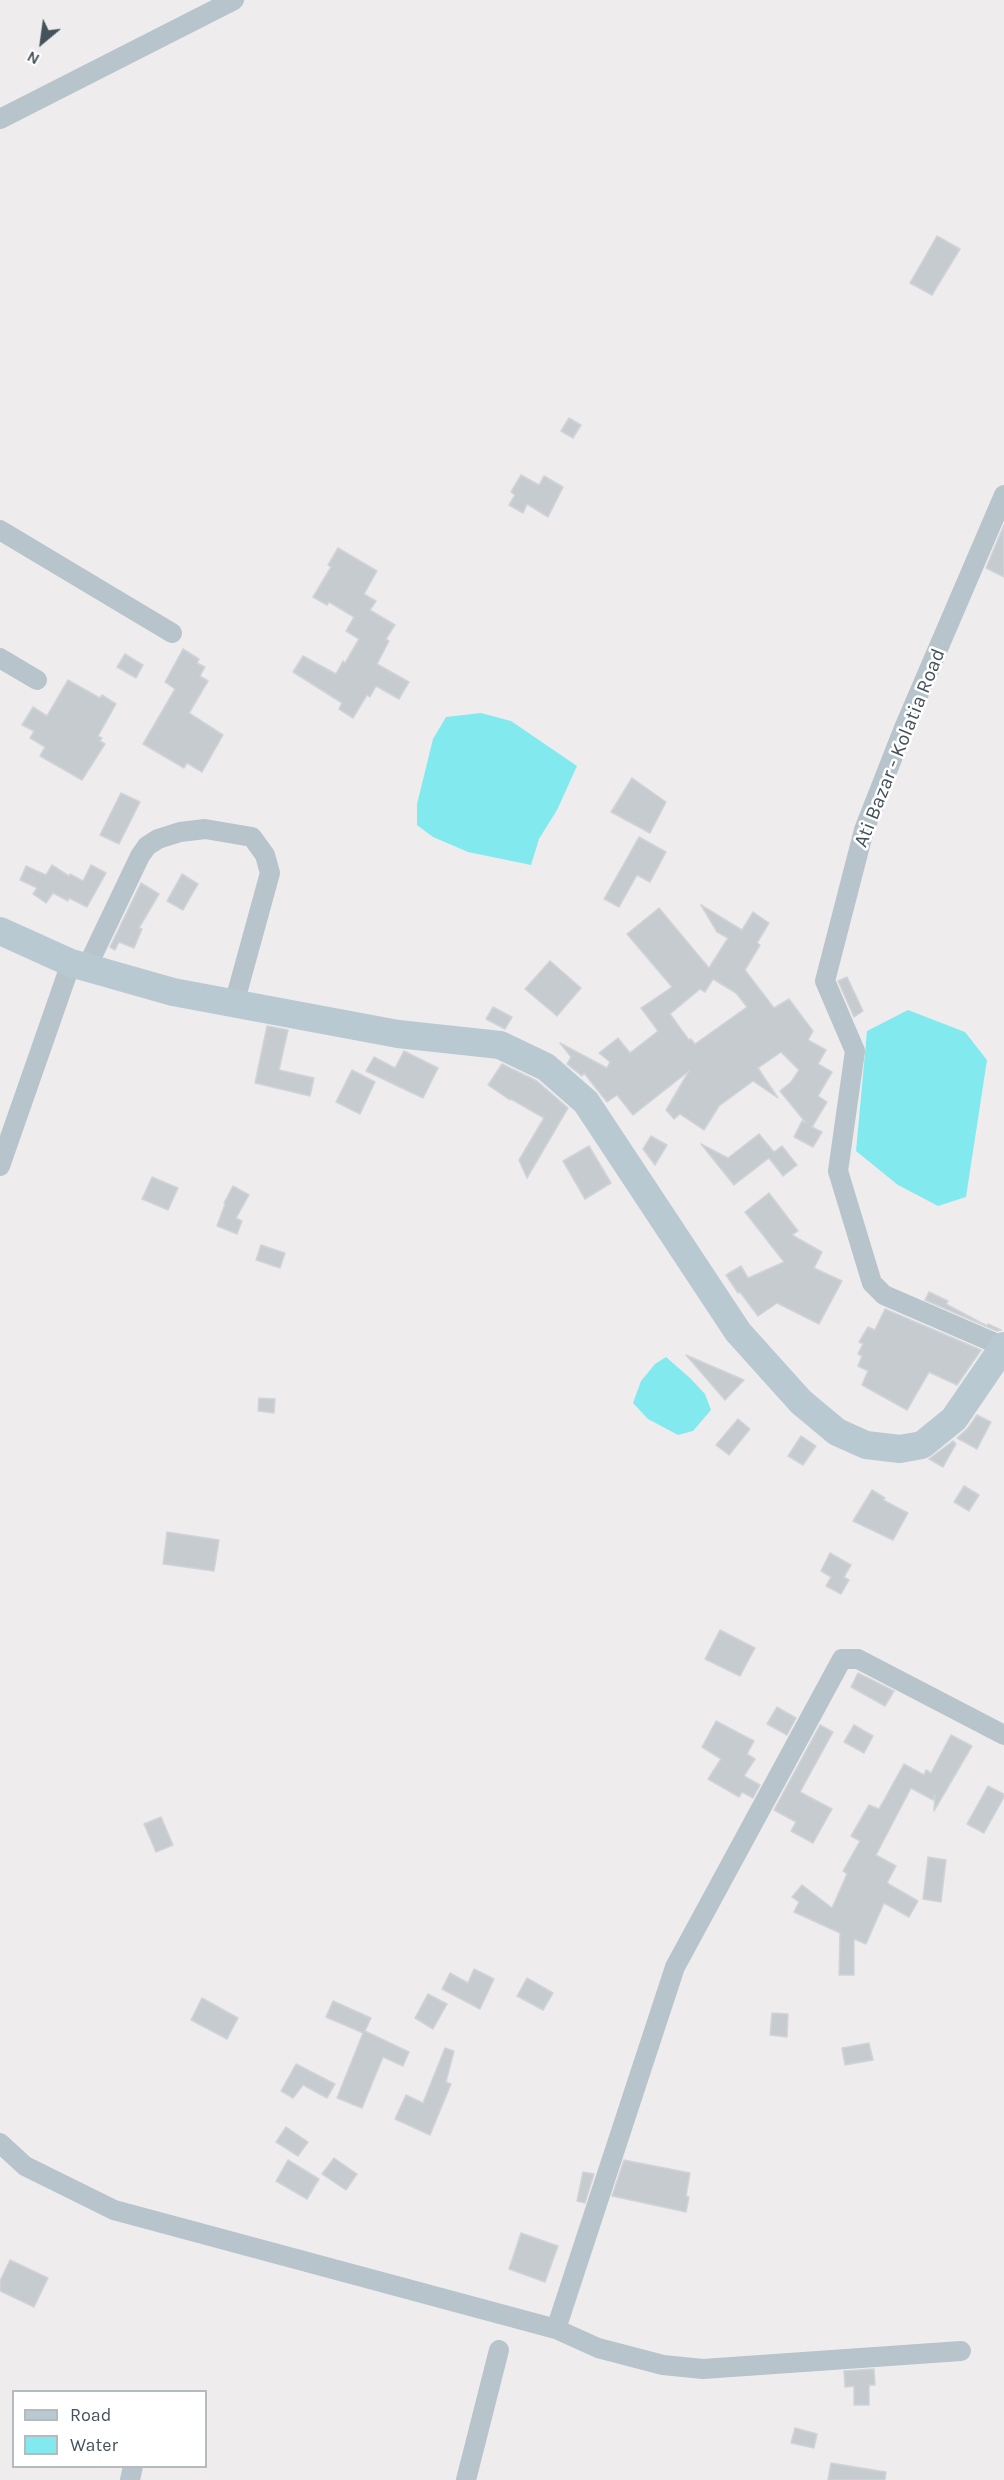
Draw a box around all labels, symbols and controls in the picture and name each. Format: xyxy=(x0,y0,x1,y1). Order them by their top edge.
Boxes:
north arrow xyxy=(12,12,72,72)
text: N xyxy=(23,47,43,69)
street label: Ati Bazar - Kolatia Road xyxy=(849,645,951,851)
legend xyxy=(12,2390,207,2468)
text: Road xyxy=(70,2404,111,2426)
text: Water xyxy=(70,2434,118,2456)

